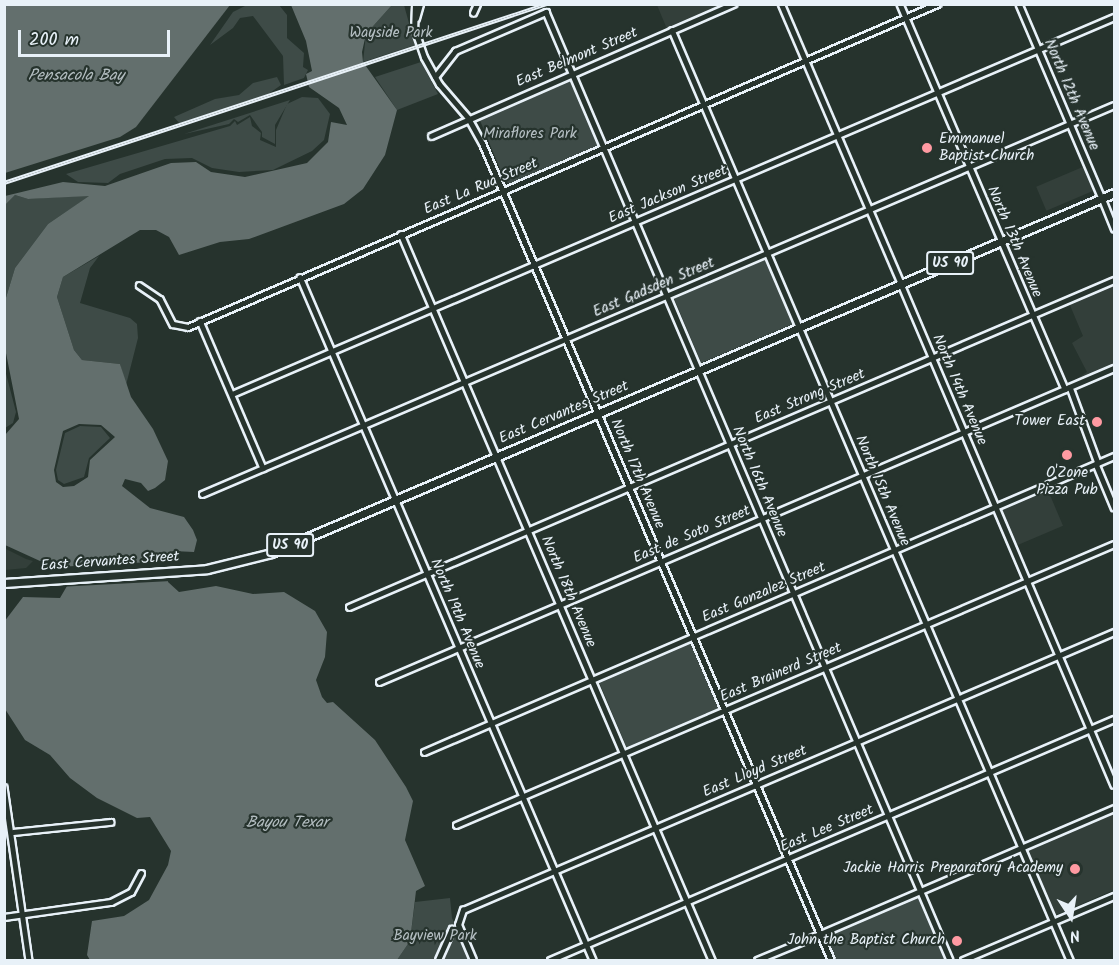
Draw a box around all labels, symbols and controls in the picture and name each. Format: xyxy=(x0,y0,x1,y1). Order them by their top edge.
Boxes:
scale bar xyxy=(21,18,172,56)
street label: East Belmont Street xyxy=(513,24,641,92)
park label: Wayside Park xyxy=(349,25,433,43)
text: 200 m xyxy=(29,26,79,55)
street label: North 12th Avenue xyxy=(1039,37,1103,153)
water label: Pensacola Bay xyxy=(28,66,124,86)
park label: Miraflores Park xyxy=(483,126,577,144)
place label: Emmanuel Baptist Church xyxy=(939,130,1034,165)
marker: Emmanuel Baptist Church xyxy=(920,141,934,155)
street label: East La Rua Street xyxy=(421,155,541,219)
street label: East Jackson Street xyxy=(606,162,730,228)
street label: North 13th Avenue xyxy=(982,184,1046,300)
road number: US 90 xyxy=(926,252,974,274)
street label: East Gadsden Street xyxy=(590,254,718,322)
street label: North 14th Avenue xyxy=(928,332,990,448)
street label: East Strong Street xyxy=(752,366,868,428)
street label: East Cervantes Street xyxy=(496,378,632,448)
place label: Tower East xyxy=(1014,413,1085,431)
marker: Tower East xyxy=(1090,415,1104,429)
street label: North 17th Avenue xyxy=(606,416,668,532)
street label: North 16th Avenue xyxy=(727,424,791,540)
street label: North 15th Avenue xyxy=(851,433,913,549)
marker: O'Zone Pizza Pub xyxy=(1060,448,1074,462)
place label: O'Zone Pizza Pub xyxy=(1036,464,1098,499)
street label: East de Soto Street xyxy=(631,502,753,568)
street label: North 18th Avenue xyxy=(536,533,600,651)
road number: US 90 xyxy=(266,534,314,556)
street label: East Cervantes Street xyxy=(40,548,180,576)
street label: North 19th Avenue xyxy=(426,556,488,672)
street label: East Gonzalez Street xyxy=(699,559,829,627)
street label: East Brainerd Street xyxy=(717,639,845,707)
street label: East Lloyd Street xyxy=(700,742,810,802)
street label: East Lee Street xyxy=(778,801,876,857)
water label: Bayou Texar xyxy=(246,813,328,833)
place label: Jackie Harris Preparatory Academy xyxy=(843,860,1063,878)
marker: Jackie Harris Preparatory Academy xyxy=(1068,862,1082,876)
north arrow xyxy=(1041,887,1101,947)
text: N xyxy=(1067,922,1082,948)
park label: Bayview Park xyxy=(393,928,477,946)
place label: John the Baptist Church xyxy=(787,932,945,950)
marker: John the Baptist Church xyxy=(950,934,964,948)

